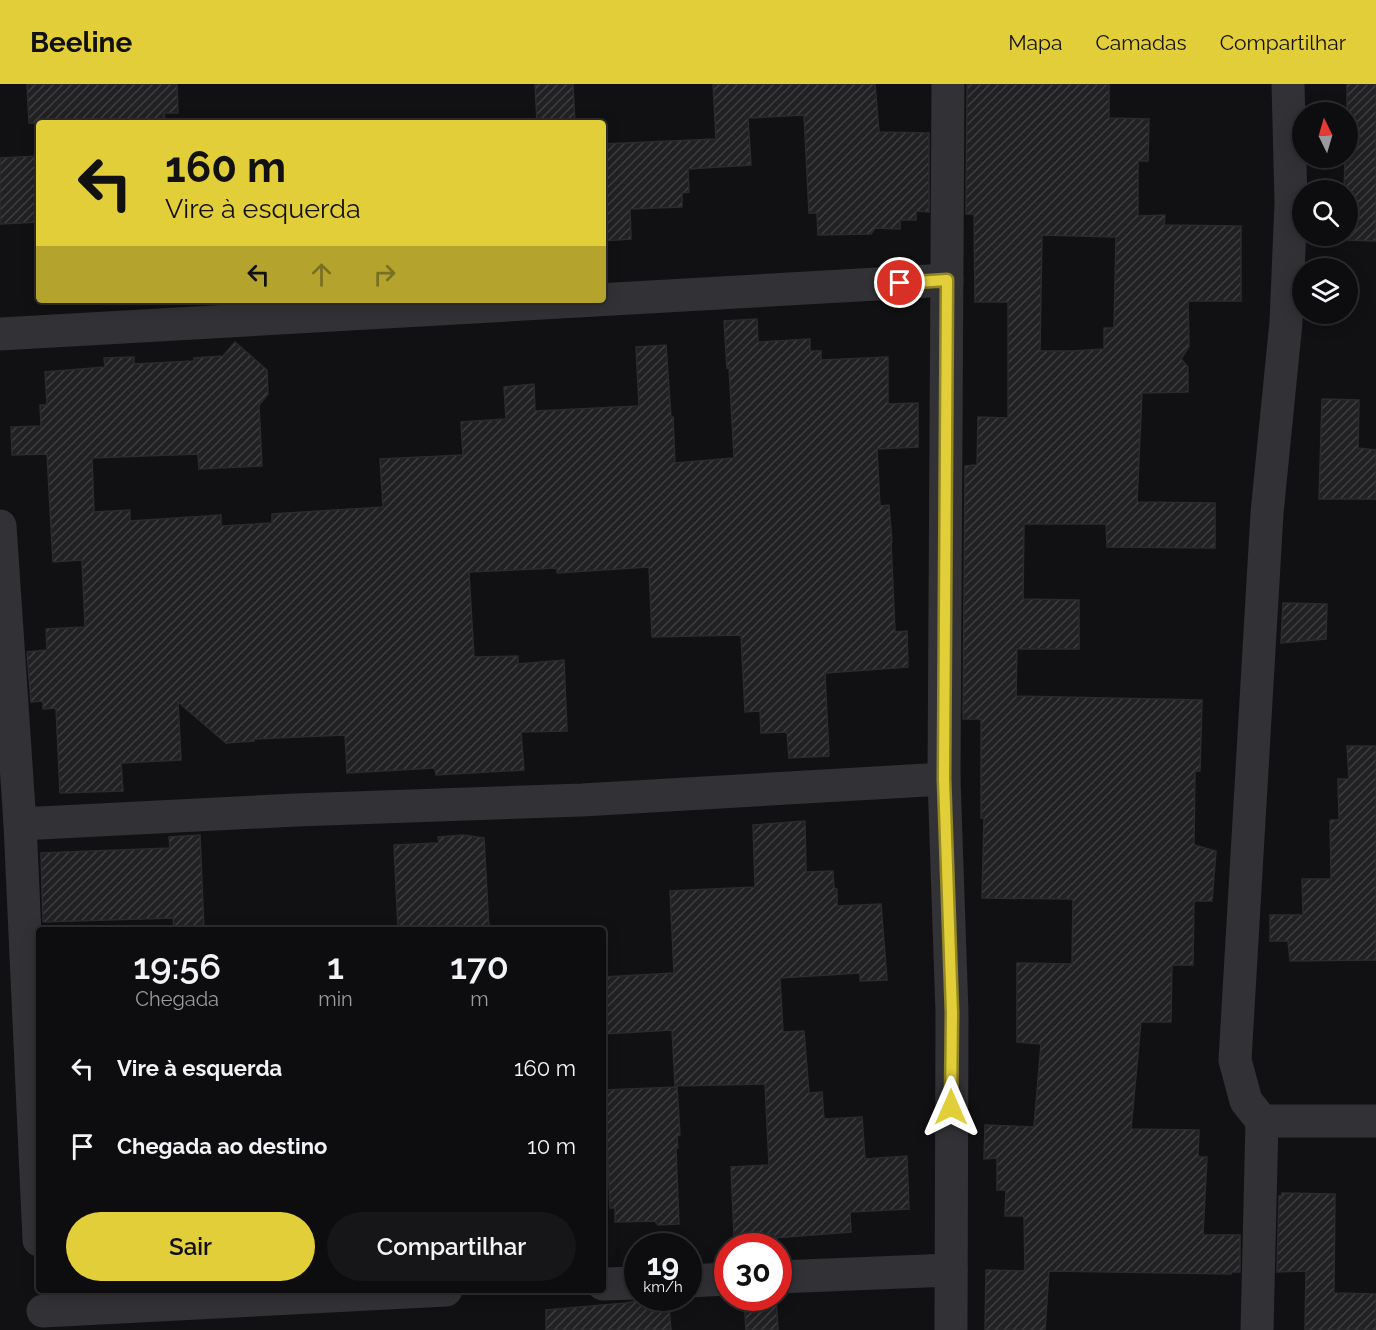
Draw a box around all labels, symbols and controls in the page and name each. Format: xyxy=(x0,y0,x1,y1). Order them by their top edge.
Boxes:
text: Beeline xyxy=(30,26,132,59)
text: Mapa xyxy=(1008,30,1062,55)
text: Camadas xyxy=(1095,30,1187,55)
text: Compartilhar xyxy=(1220,30,1346,55)
north arrow xyxy=(1292,102,1358,168)
map controls xyxy=(1292,102,1358,324)
text: 160 m xyxy=(165,143,286,192)
icon: left xyxy=(66,144,144,222)
button: search xyxy=(1292,180,1358,246)
text: Vire à esquerda xyxy=(165,193,361,224)
pin xyxy=(874,257,925,308)
icon: left xyxy=(242,258,275,291)
icon: ahead xyxy=(305,258,338,291)
icon: right xyxy=(368,258,401,291)
button: layers xyxy=(1292,258,1358,324)
icon: arrive xyxy=(883,266,916,299)
text: 19:56 xyxy=(133,945,221,987)
text: 1 xyxy=(327,945,344,987)
text: 170 xyxy=(450,945,509,987)
text: Chegada xyxy=(135,987,219,1011)
text: min xyxy=(318,987,353,1011)
text: m xyxy=(470,987,489,1011)
icon: left xyxy=(66,1052,99,1085)
text: Vire à esquerda xyxy=(117,1055,282,1081)
text: 160 m xyxy=(514,1055,576,1081)
position arrow xyxy=(919,1075,983,1139)
icon: arrive xyxy=(66,1130,99,1163)
text: Chegada ao destino xyxy=(117,1133,327,1159)
text: 10 m xyxy=(527,1133,576,1159)
button: Sair xyxy=(66,1212,315,1281)
button: Compartilhar xyxy=(327,1212,576,1281)
speed limit sign: 30 xyxy=(714,1233,792,1311)
text: 19 xyxy=(647,1247,679,1282)
text: km/h xyxy=(643,1278,683,1296)

